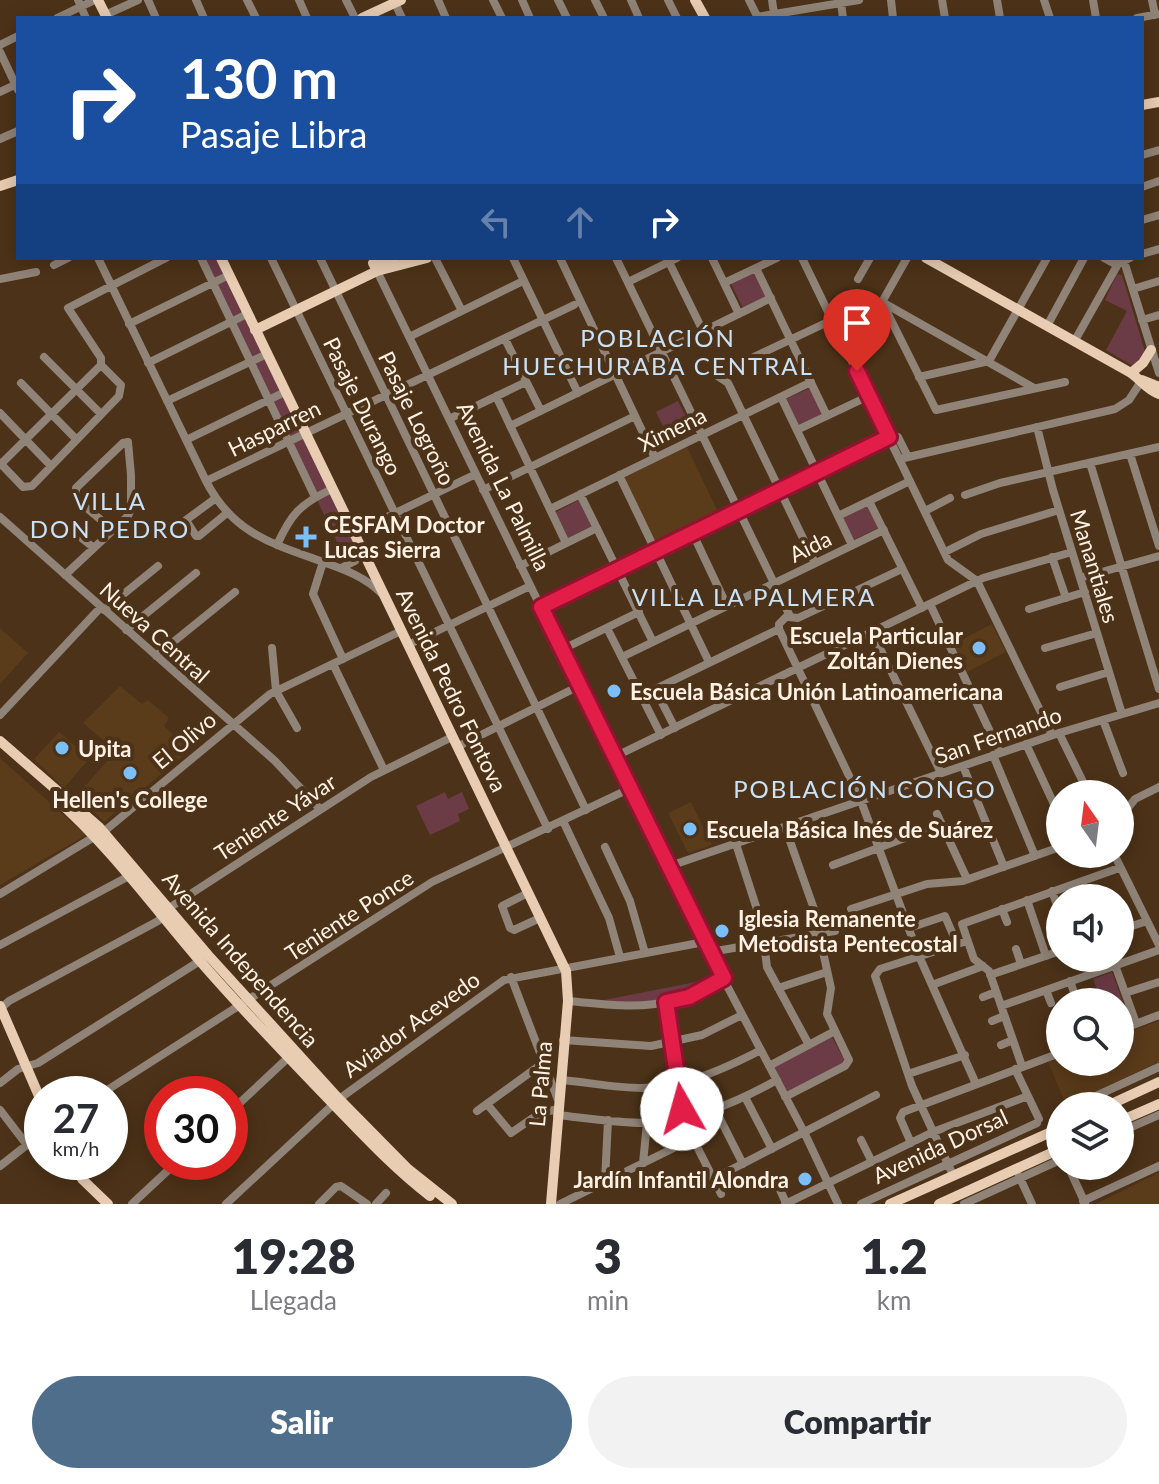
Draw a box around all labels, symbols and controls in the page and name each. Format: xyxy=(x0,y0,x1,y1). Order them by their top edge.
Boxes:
text: 130 m xyxy=(180,44,338,111)
icon: right xyxy=(48,48,152,152)
text: Pasaje Libra xyxy=(180,112,367,156)
icon: left xyxy=(474,200,518,244)
icon: ahead xyxy=(558,200,602,244)
icon: right xyxy=(642,200,686,244)
pin xyxy=(823,289,891,371)
icon: arrive xyxy=(835,301,879,345)
district label: POBLACIÓN HUECHURABA CENTRAL xyxy=(502,323,814,380)
street label: Pasaje Durango xyxy=(318,332,408,480)
street label: Pasaje Logroño xyxy=(373,347,461,489)
street label: Hasparren xyxy=(223,394,325,462)
street label: Avenida La Palmilla xyxy=(451,397,557,575)
street label: Ximena xyxy=(634,401,710,457)
district label: VILLA DON PEDRO xyxy=(30,486,190,543)
street label: Manantiales xyxy=(1065,506,1125,626)
place label: CESFAM Doctor Lucas Sierra xyxy=(324,511,485,563)
street label: Aida xyxy=(785,524,835,568)
marker: CESFAM Doctor Lucas Sierra xyxy=(295,526,317,548)
street label: Nueva Central xyxy=(95,576,215,688)
district label: VILLA LA PALMERA xyxy=(632,582,876,611)
street label: Avenida Pedro Fontova xyxy=(391,584,513,796)
place label: Escuela Particular Zoltán Dienes xyxy=(789,622,964,674)
marker: Escuela Particular Zoltán Dienes xyxy=(970,639,988,657)
place label: Escuela Básica Unión Latinoamericana xyxy=(630,678,1003,705)
marker: Escuela Básica Unión Latinoamericana xyxy=(605,682,623,700)
street label: San Fernando xyxy=(931,701,1065,769)
street label: El Olivo xyxy=(147,706,221,774)
place label: Upita xyxy=(78,735,131,762)
marker: Upita xyxy=(53,739,71,757)
marker: Hellen's College xyxy=(121,764,139,782)
street label: Teniente Yávar xyxy=(209,768,341,866)
district label: POBLACIÓN CONGO xyxy=(733,774,997,803)
north arrow xyxy=(1046,780,1134,868)
map controls xyxy=(1046,780,1134,1180)
place label: Hellen's College xyxy=(52,786,208,813)
place label: Escuela Básica Inés de Suárez xyxy=(706,816,993,843)
marker: Escuela Básica Inés de Suárez xyxy=(681,820,699,838)
street label: Teniente Ponce xyxy=(280,863,418,967)
street label: Avenida Independencia xyxy=(157,865,325,1053)
button: sound xyxy=(1046,884,1134,972)
place label: Iglesia Remanente Metodista Pentecostal xyxy=(738,905,958,957)
marker: Iglesia Remanente Metodista Pentecostal xyxy=(713,922,731,940)
street label: Aviador Acevedo xyxy=(337,965,485,1083)
button: search xyxy=(1046,988,1134,1076)
street label: La Palma xyxy=(523,1040,557,1128)
position arrow xyxy=(640,1067,724,1151)
speed limit sign: 30 xyxy=(144,1076,248,1180)
button: layers xyxy=(1046,1092,1134,1180)
text: 27 xyxy=(53,1094,99,1142)
street label: Avenida Dorsal xyxy=(868,1103,1012,1189)
text: km/h xyxy=(53,1136,99,1160)
place label: Jardín Infantil Alondra xyxy=(573,1166,789,1193)
marker: Jardín Infantil Alondra xyxy=(796,1170,814,1188)
text: 19:28 xyxy=(231,1227,355,1284)
text: 3 xyxy=(594,1227,622,1284)
text: 1.2 xyxy=(860,1227,928,1284)
text: Llegada xyxy=(250,1284,337,1316)
text: min xyxy=(587,1284,629,1316)
text: km xyxy=(877,1284,911,1316)
button: Salir xyxy=(32,1376,572,1468)
button: Compartir xyxy=(588,1376,1127,1468)

